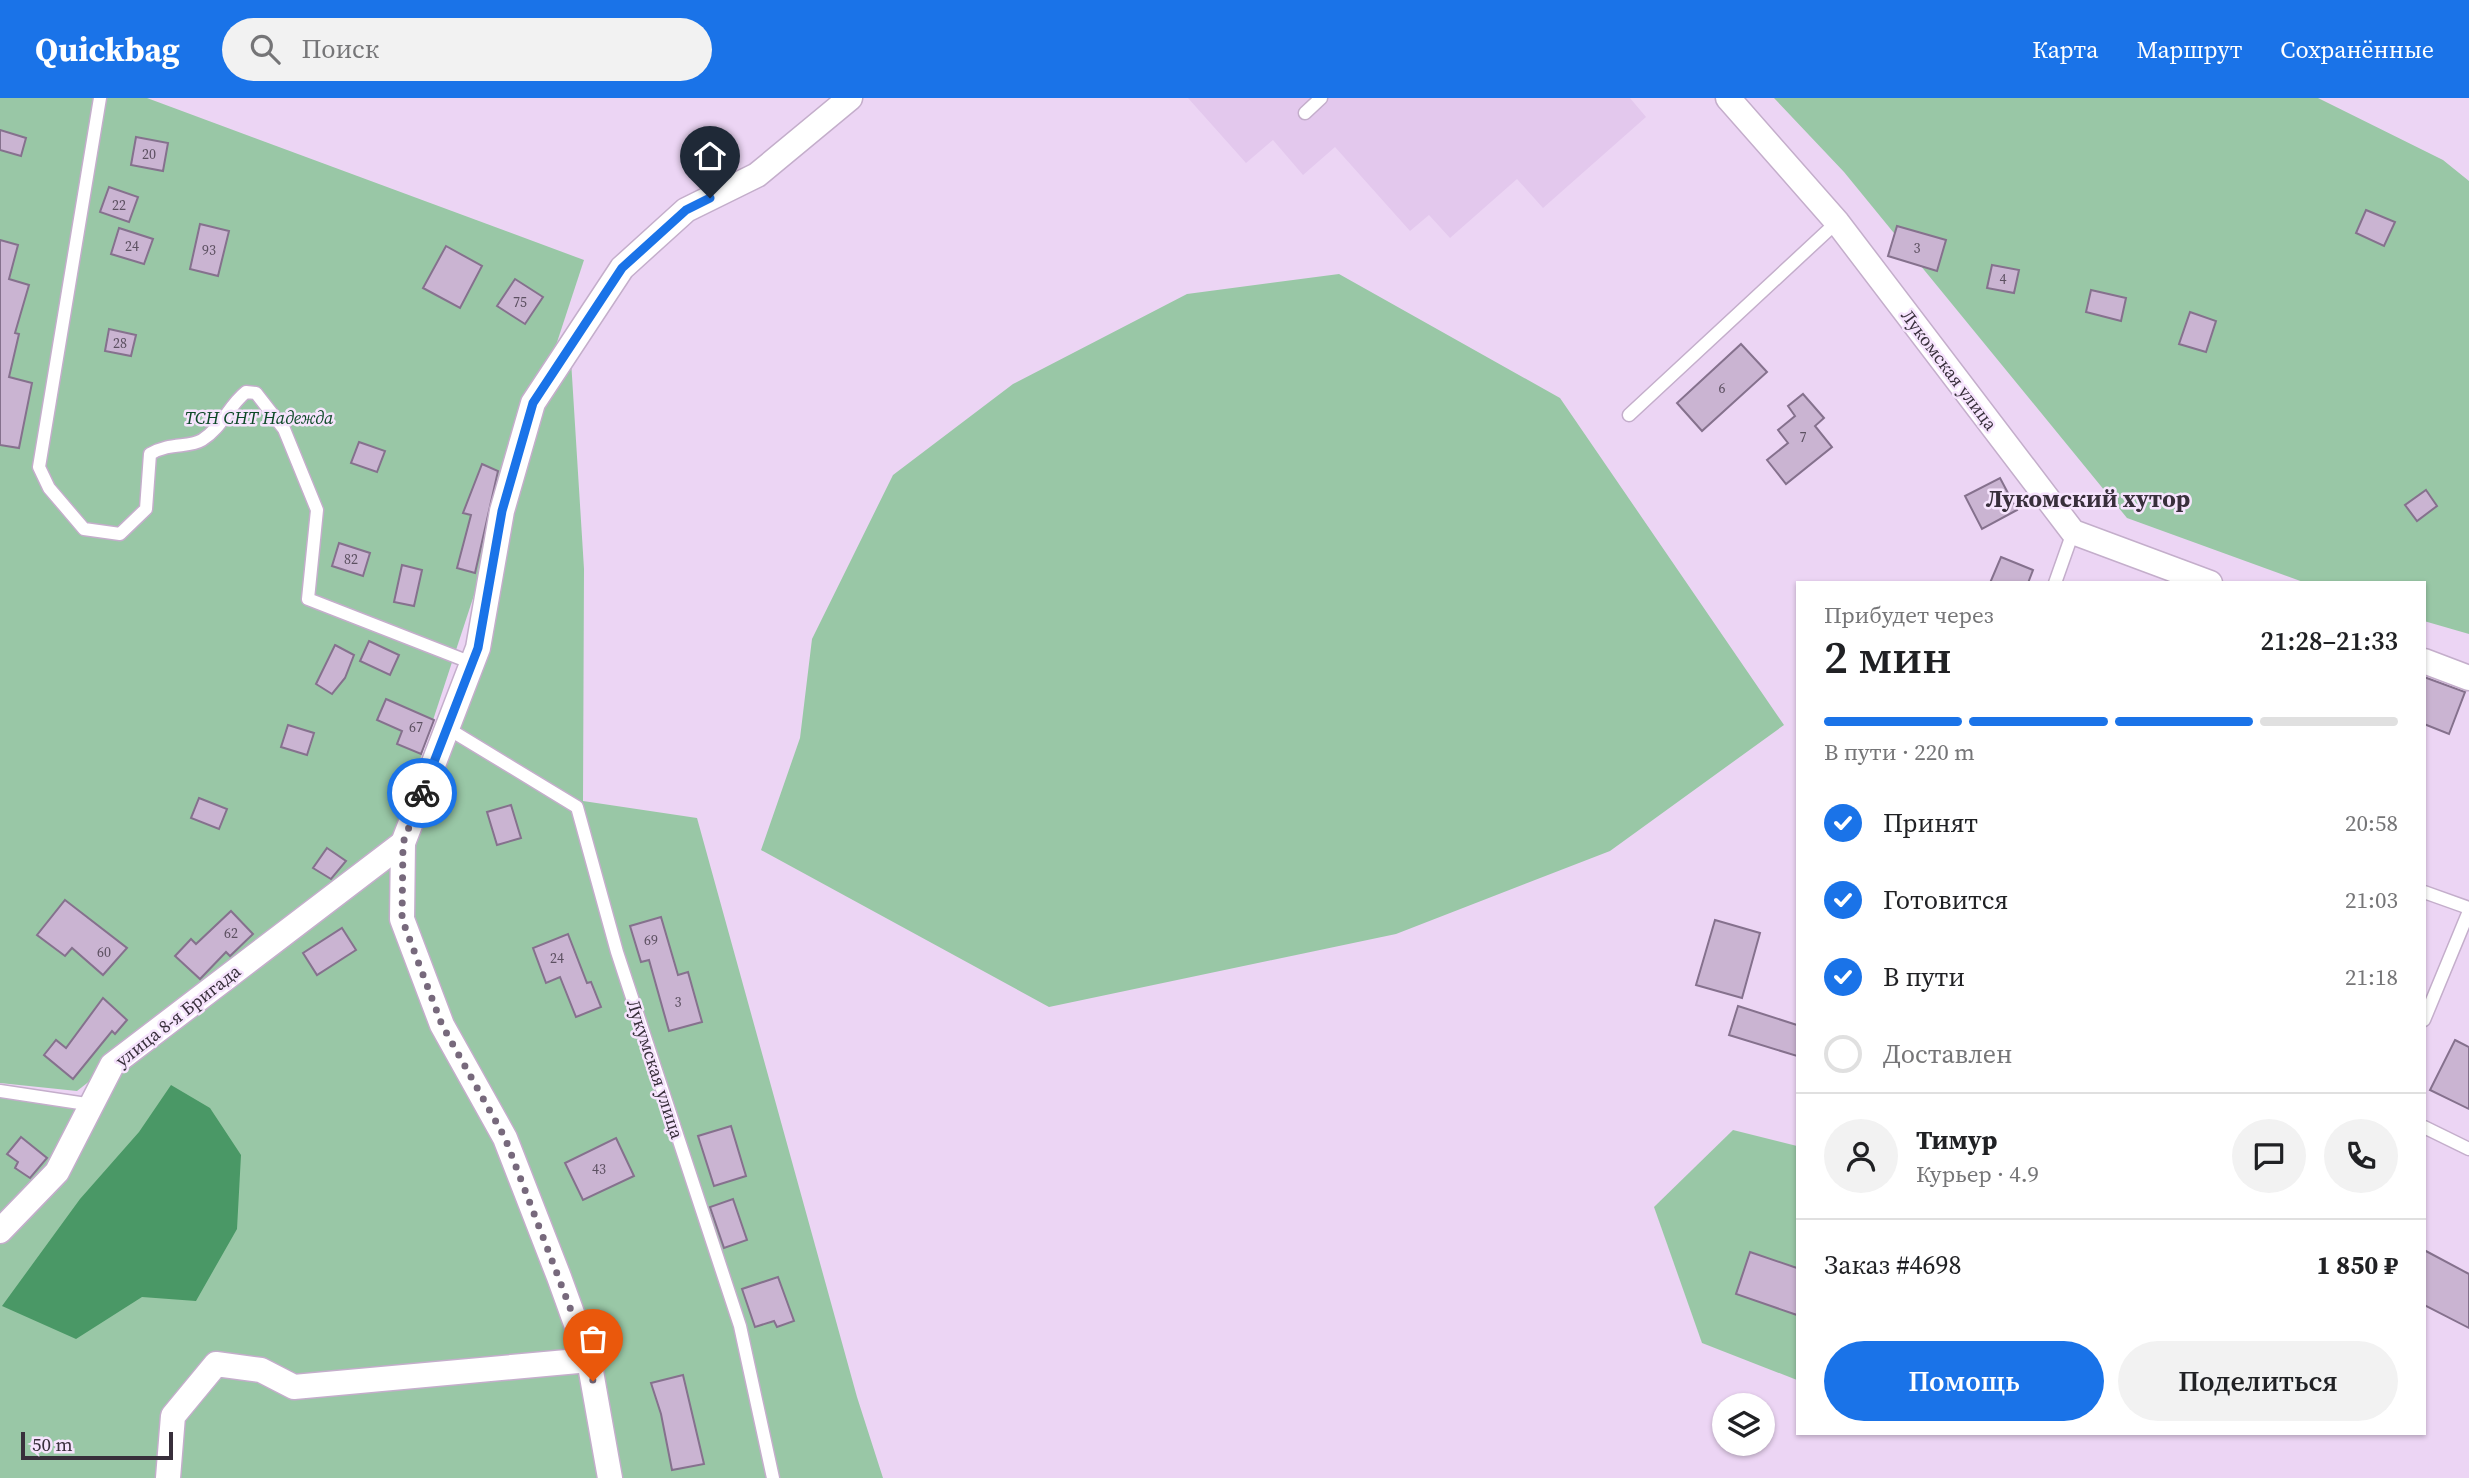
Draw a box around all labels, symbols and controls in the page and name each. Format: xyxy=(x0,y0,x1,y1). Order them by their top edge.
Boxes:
search box xyxy=(222,18,712,81)
text: Quickbag xyxy=(35,27,180,72)
icon: search xyxy=(246,30,284,68)
text: Поиск xyxy=(302,31,379,67)
text: Карта xyxy=(2032,33,2098,66)
text: Маршрут xyxy=(2136,33,2242,66)
text: Сохранённые xyxy=(2280,33,2434,66)
pin xyxy=(680,126,740,198)
icon: home xyxy=(691,137,729,175)
house number: 20 xyxy=(142,144,156,164)
house number: 22 xyxy=(112,195,126,215)
house number: 24 xyxy=(125,236,139,256)
house number: 3 xyxy=(1914,238,1921,258)
house number: 93 xyxy=(202,240,216,260)
house number: 4 xyxy=(2000,269,2007,289)
house number: 75 xyxy=(513,292,527,312)
street label: Лукомская улица xyxy=(1896,304,2004,436)
house number: 28 xyxy=(113,333,127,353)
house number: 6 xyxy=(1719,378,1726,398)
park label: ТСН СНТ Надежда xyxy=(185,405,334,430)
house number: 7 xyxy=(1800,427,1807,447)
district label: Лукомский хутор xyxy=(1986,482,2190,515)
house number: 82 xyxy=(344,549,358,569)
text: Прибудет через xyxy=(1824,599,1994,631)
text: 21:28–21:33 xyxy=(2261,623,2398,659)
text: 2 мин xyxy=(1824,625,1952,688)
house number: 67 xyxy=(409,717,423,737)
text: В пути · 220 m xyxy=(1824,736,1975,768)
courier xyxy=(387,758,457,828)
icon: bike xyxy=(403,774,441,812)
icon: check xyxy=(1824,804,1862,842)
text: Принят xyxy=(1883,805,1978,841)
text: 20:58 xyxy=(2345,807,2398,839)
icon: check xyxy=(1824,881,1862,919)
text: Готовится xyxy=(1883,882,2008,918)
text: 21:03 xyxy=(2345,884,2398,916)
house number: 62 xyxy=(224,923,238,943)
house number: 69 xyxy=(644,930,658,950)
house number: 60 xyxy=(97,942,111,962)
house number: 24 xyxy=(550,948,564,968)
street label: улица 8-я Бригада xyxy=(110,958,246,1073)
icon: check xyxy=(1824,958,1862,996)
text: В пути xyxy=(1883,959,1965,995)
text: 21:18 xyxy=(2345,961,2398,993)
house number: 3 xyxy=(675,992,682,1012)
street label: Лукумская улица xyxy=(621,996,690,1143)
text: Доставлен xyxy=(1883,1036,2012,1072)
button: person xyxy=(1824,1119,1898,1193)
button: chat xyxy=(2232,1119,2306,1193)
button: phone xyxy=(2324,1119,2398,1193)
text: Тимур xyxy=(1916,1122,1997,1158)
text: Курьер · 4.9 xyxy=(1916,1158,2039,1190)
house number: 43 xyxy=(592,1159,606,1179)
text: Заказ #4698 xyxy=(1824,1247,1962,1283)
text: 1 850 ₽ xyxy=(2316,1247,2398,1283)
pin xyxy=(563,1309,623,1381)
icon: bag xyxy=(574,1320,612,1358)
button: Помощь xyxy=(1824,1341,2104,1421)
button: Поделиться xyxy=(2118,1341,2398,1421)
map controls xyxy=(1712,1393,1775,1456)
button: layers xyxy=(1712,1393,1775,1456)
scale bar xyxy=(21,1429,173,1461)
text: 50 m xyxy=(32,1431,73,1457)

